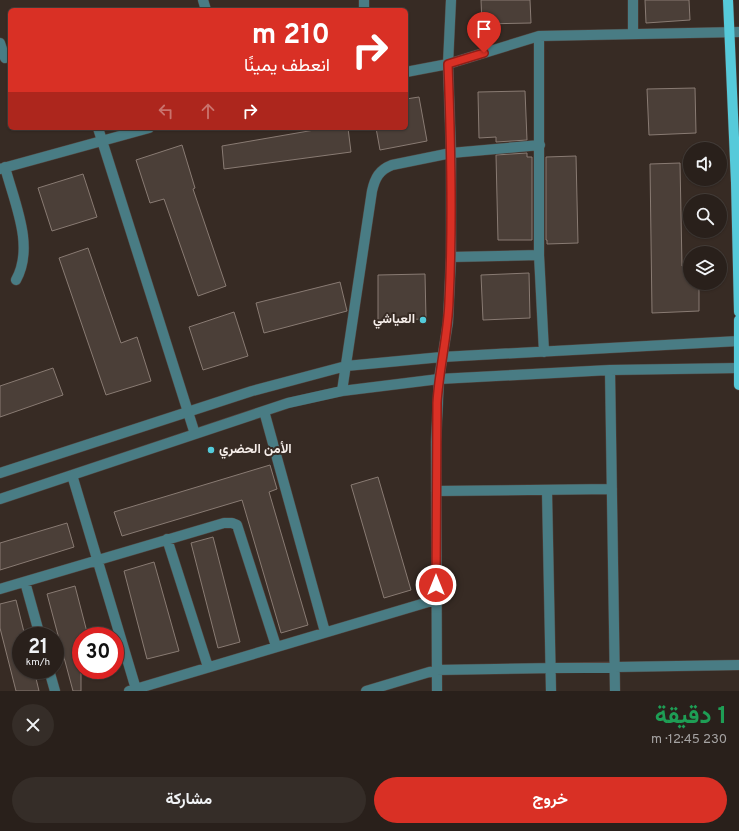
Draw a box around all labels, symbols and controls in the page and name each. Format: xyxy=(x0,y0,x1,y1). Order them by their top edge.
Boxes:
pin xyxy=(467,12,501,53)
text: 210 m xyxy=(252,18,330,54)
icon: arrive xyxy=(473,18,495,40)
icon: right xyxy=(344,24,396,76)
text: انعطف يمينًا xyxy=(244,55,330,78)
icon: left xyxy=(155,100,177,122)
icon: ahead xyxy=(197,100,219,122)
icon: right xyxy=(239,100,261,122)
map controls xyxy=(683,142,727,290)
button: sound xyxy=(683,142,727,186)
button: search xyxy=(683,194,727,238)
button: layers xyxy=(683,246,727,290)
place label: العياشي xyxy=(373,312,415,329)
marker: العياشي xyxy=(418,315,428,325)
place label: الأمن الحضري xyxy=(219,441,292,459)
marker: الأمن الحضري xyxy=(206,445,216,455)
position arrow xyxy=(415,564,457,606)
speed limit sign: 30 xyxy=(72,627,124,679)
text: 21 xyxy=(28,635,48,661)
text: km/h xyxy=(26,656,50,669)
text: 1 دقيقة xyxy=(655,702,727,732)
button: close xyxy=(12,704,54,746)
text: 230 m · 12:45 xyxy=(651,732,727,748)
button: مشاركة xyxy=(12,777,366,823)
button: خروج xyxy=(374,777,727,823)

